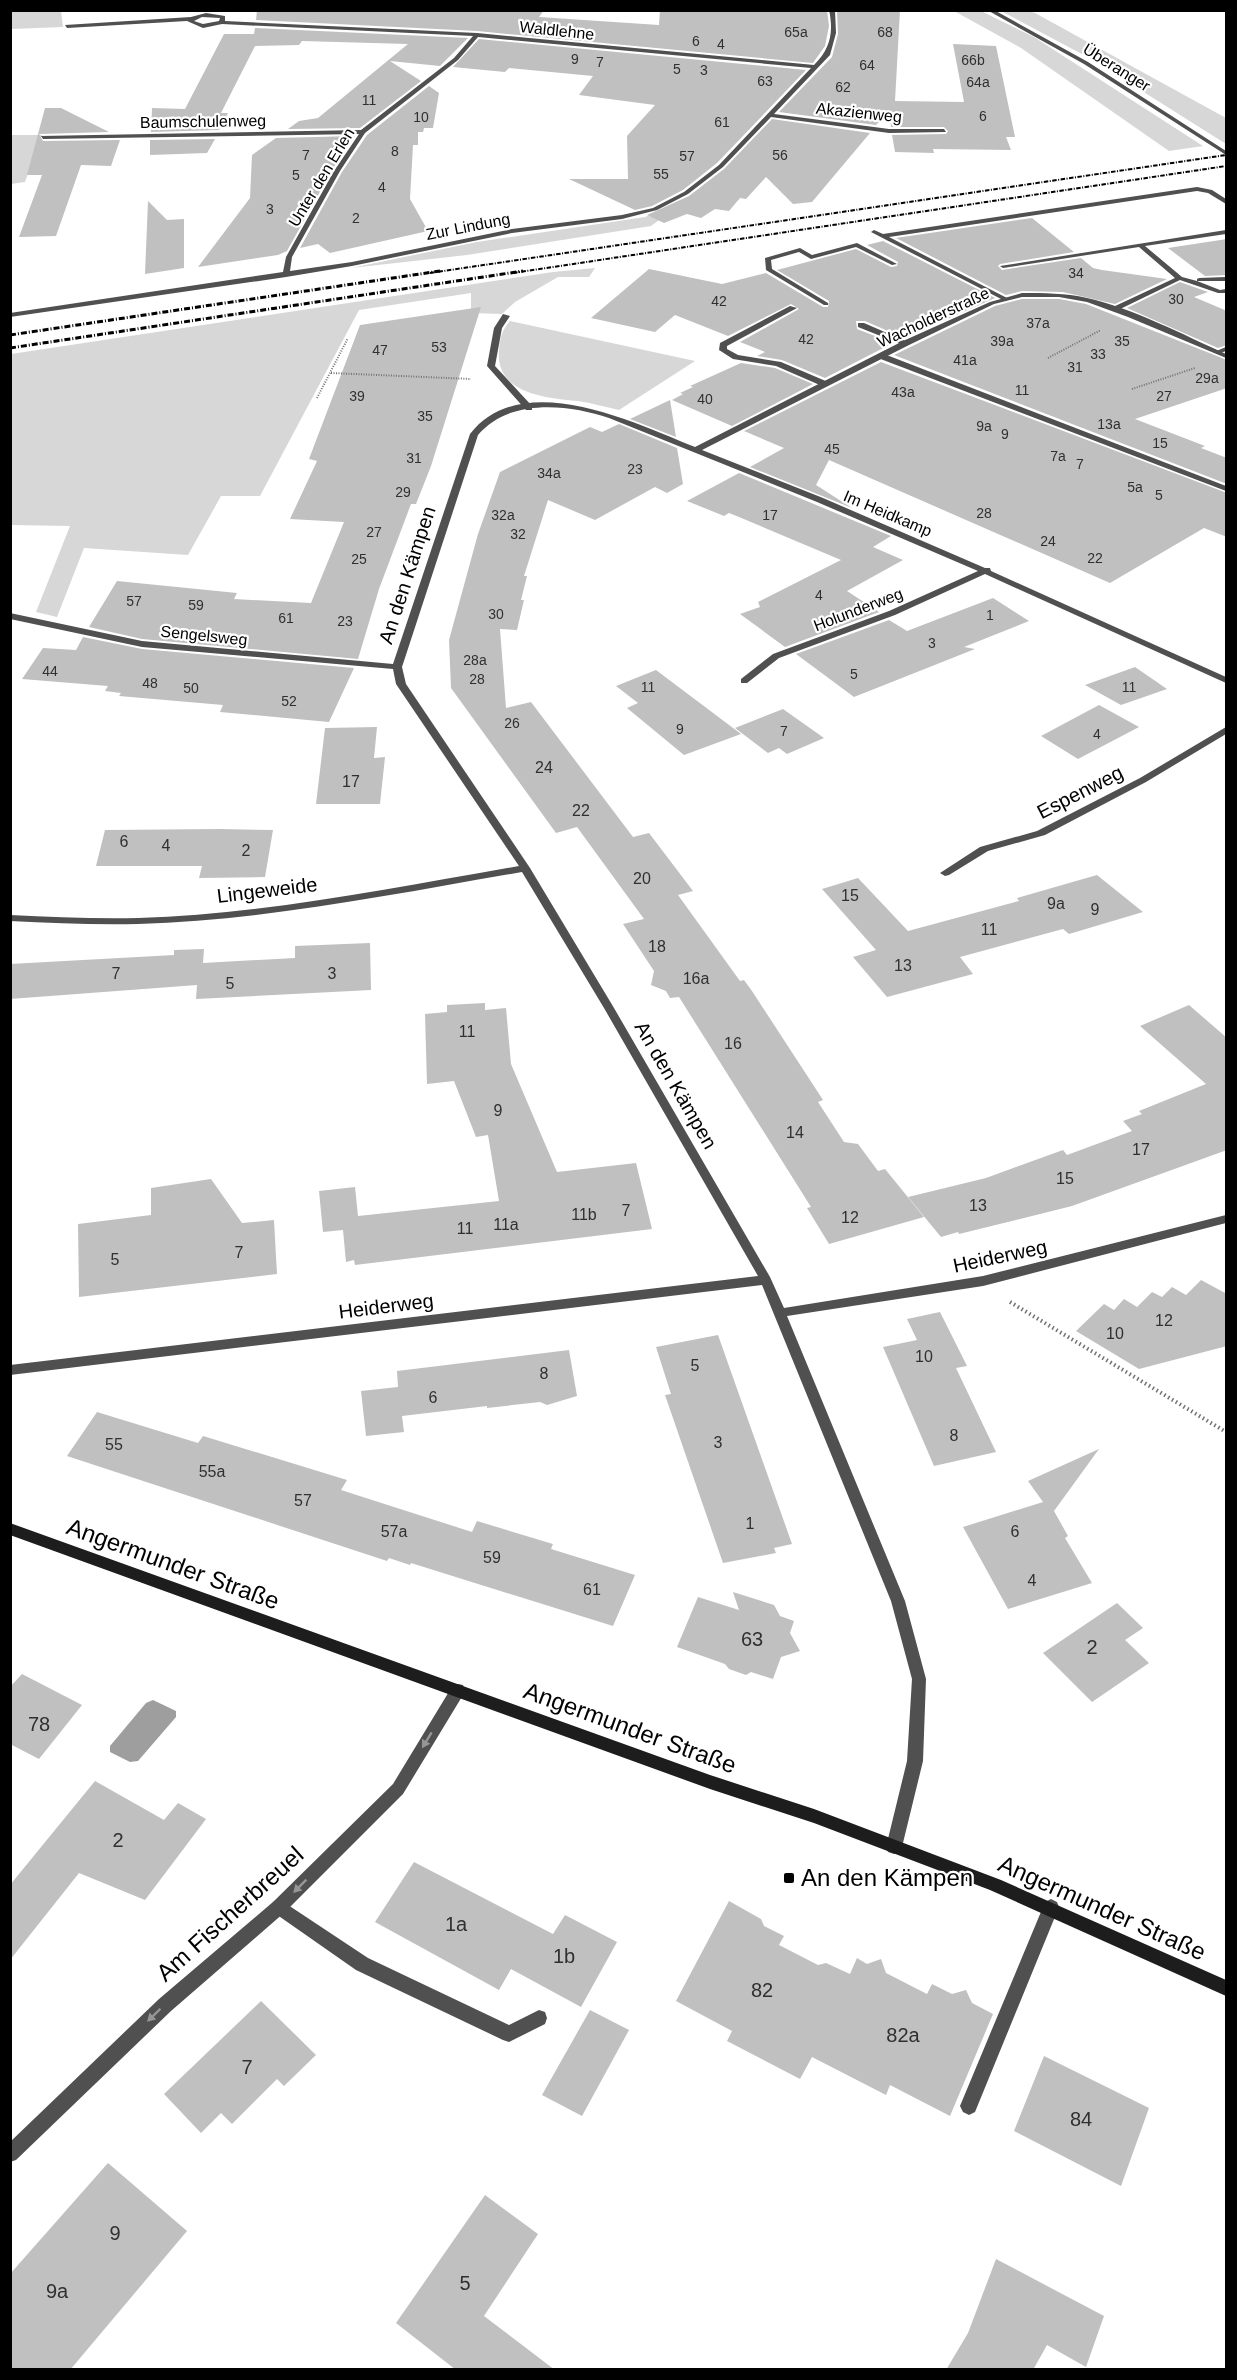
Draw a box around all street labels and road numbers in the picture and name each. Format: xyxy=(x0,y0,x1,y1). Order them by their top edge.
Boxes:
street label: Waldlehne xyxy=(519,18,595,43)
street label: Überanger xyxy=(1080,40,1154,95)
street label: Akazienweg xyxy=(815,100,903,125)
street label: Baumschulenweg xyxy=(140,112,266,131)
street label: Unter den Erlen xyxy=(285,125,358,230)
street label: Zur Lindung xyxy=(425,210,512,243)
street label: Wacholderstraße xyxy=(875,284,992,351)
street label: Im Heidkamp xyxy=(841,487,935,540)
street label: An den Kämpen xyxy=(374,503,440,647)
street label: Holunderweg xyxy=(811,585,905,634)
street label: Sengelsweg xyxy=(160,622,248,649)
street label: Espenweg xyxy=(1033,761,1127,823)
street label: Lingeweide xyxy=(215,873,319,907)
street label: An den Kämpen xyxy=(631,1017,721,1153)
street label: Heiderweg xyxy=(951,1235,1049,1277)
street label: Heiderweg xyxy=(337,1289,435,1323)
street label: Angermunder Straße xyxy=(63,1513,283,1615)
street label: Angermunder Straße xyxy=(520,1677,740,1779)
street label: Am Fischerbreuel xyxy=(151,1841,309,1987)
street label: Angermunder Straße xyxy=(994,1850,1210,1965)

